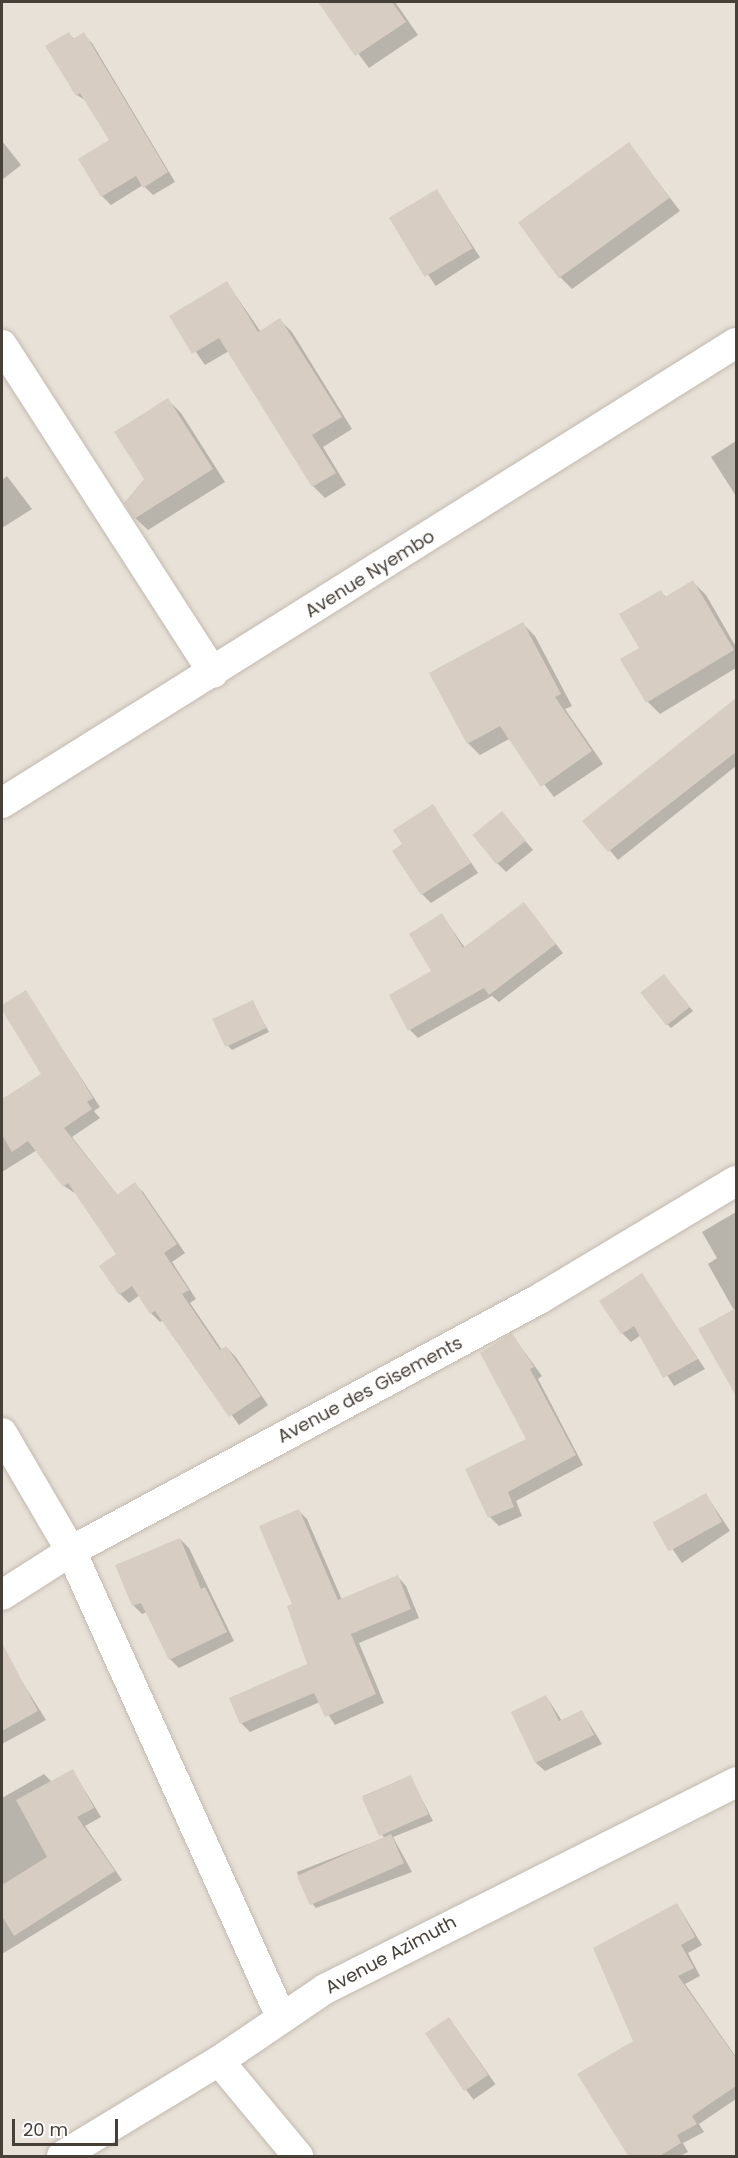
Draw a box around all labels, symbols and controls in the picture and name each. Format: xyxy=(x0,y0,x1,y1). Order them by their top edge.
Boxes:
street label: Avenue Nyembo xyxy=(301,525,439,623)
street label: Avenue des Gisements xyxy=(274,1332,466,1448)
street label: Avenue Azimuth xyxy=(322,1911,460,1999)
scale bar xyxy=(15,2107,122,2145)
text: 20 m xyxy=(23,2117,68,2142)

